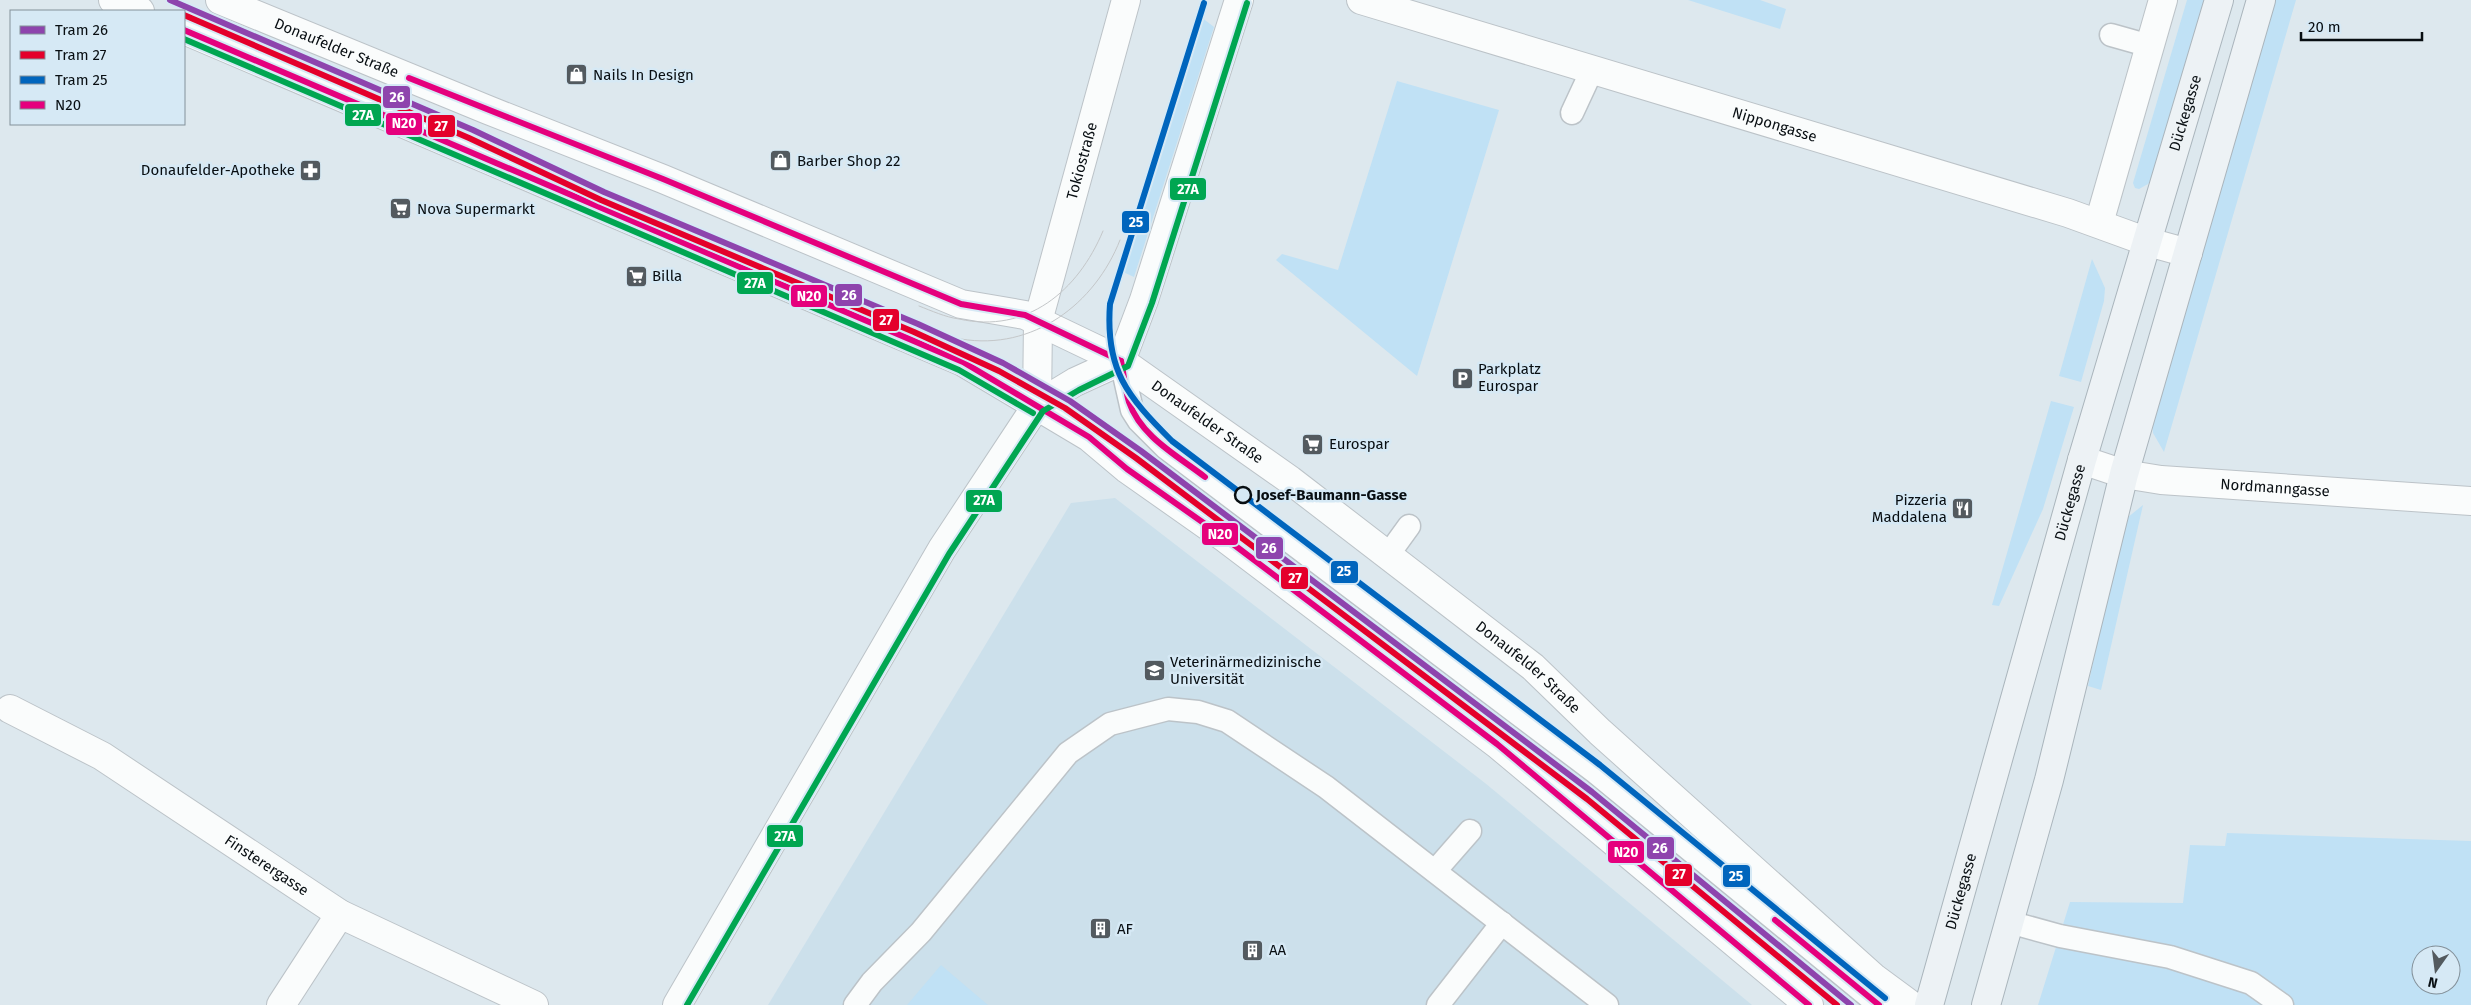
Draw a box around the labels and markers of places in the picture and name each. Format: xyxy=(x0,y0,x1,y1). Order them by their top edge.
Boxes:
shop icon: Nails In Design xyxy=(565,63,589,87)
place label: Nails In Design xyxy=(593,66,694,84)
shop icon: Barber Shop 22 xyxy=(769,149,793,173)
place label: Barber Shop 22 xyxy=(797,152,900,170)
pharmacy icon: Donaufelder-Apotheke xyxy=(299,158,323,182)
place label: Donaufelder-Apotheke xyxy=(141,161,295,179)
supermarket icon: Nova Supermarkt xyxy=(389,197,413,221)
place label: Nova Supermarkt xyxy=(417,200,535,218)
supermarket icon: Billa xyxy=(624,264,648,288)
place label: Billa xyxy=(652,267,682,285)
place label: Parkplatz Eurospar xyxy=(1478,360,1541,395)
parking icon: Parkplatz Eurospar xyxy=(1450,366,1474,390)
supermarket icon: Eurospar xyxy=(1301,432,1325,456)
place label: Eurospar xyxy=(1329,435,1390,453)
marker: Josef-Baumann-Gasse xyxy=(1234,486,1252,504)
place label: Josef-Baumann-Gasse xyxy=(1255,486,1407,504)
place label: Pizzeria Maddalena xyxy=(1872,491,1947,526)
restaurant icon: Pizzeria Maddalena xyxy=(1951,497,1975,521)
place label: Veterinärmedizinische Universität xyxy=(1170,653,1321,688)
school or university icon: Veterinärmedizinische Universität xyxy=(1142,659,1166,683)
building icon: AF xyxy=(1089,917,1113,941)
place label: AF xyxy=(1117,920,1133,938)
building icon: AA xyxy=(1241,938,1265,962)
place label: AA xyxy=(1269,941,1287,959)

